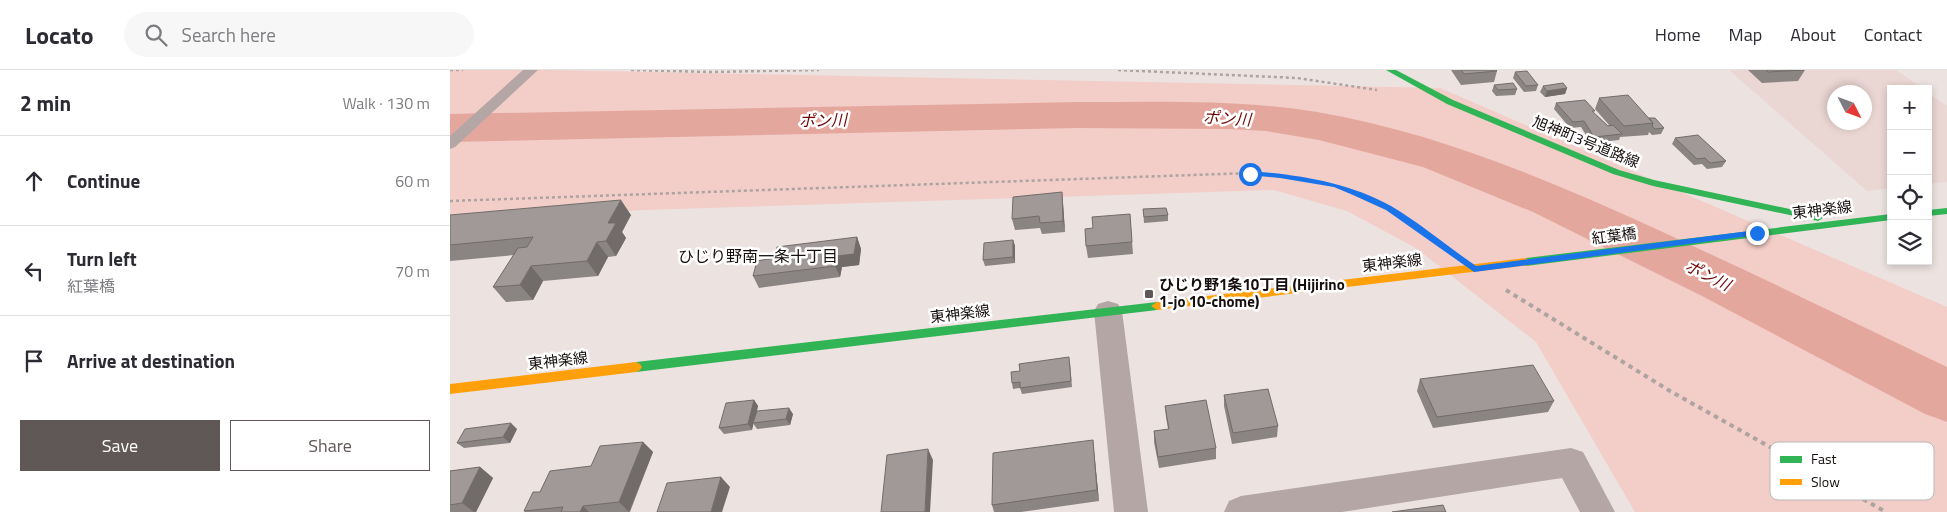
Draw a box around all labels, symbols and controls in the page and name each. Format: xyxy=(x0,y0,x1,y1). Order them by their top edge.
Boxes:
search box xyxy=(124,12,474,57)
text: Locato xyxy=(25,17,94,53)
text: Search here xyxy=(182,20,276,49)
icon: search xyxy=(142,21,170,49)
text: Home xyxy=(1655,21,1701,48)
text: Map xyxy=(1729,21,1762,48)
text: About xyxy=(1790,21,1836,48)
text: Contact xyxy=(1864,21,1922,48)
north arrow xyxy=(1827,85,1872,130)
map controls xyxy=(1887,85,1932,265)
button: + xyxy=(1887,85,1932,130)
text: 2 min xyxy=(20,87,71,119)
text: Walk · 130 m xyxy=(342,91,430,115)
water label: ポン川 xyxy=(1202,105,1254,131)
water label: ポン川 xyxy=(799,108,849,132)
street label: 旭神町3号道路線 xyxy=(1529,110,1643,173)
button: − xyxy=(1887,130,1932,175)
route start xyxy=(1239,163,1262,186)
text: Continue xyxy=(67,166,140,195)
icon: ahead xyxy=(20,167,48,195)
text: 60 m xyxy=(395,169,430,193)
button: locate xyxy=(1887,175,1932,220)
street label: 東神楽線 xyxy=(1791,194,1853,225)
button: layers xyxy=(1887,220,1932,265)
street label: 紅葉橋 xyxy=(1590,221,1638,250)
route end xyxy=(1746,222,1769,245)
text: Turn left xyxy=(67,244,137,273)
district label: ひじり野南一条十丁目 xyxy=(678,244,838,268)
street label: 東神楽線 xyxy=(1361,247,1423,278)
water label: ポン川 xyxy=(1681,254,1737,297)
icon: left xyxy=(20,257,48,285)
text: 70 m xyxy=(395,259,430,283)
place label: ひじり野1条10丁目 (Hijirino 1-jo 10-chome) xyxy=(1159,273,1345,313)
text: 紅葉橋 xyxy=(67,274,115,298)
marker: ひじり野1条10丁目 (Hijirino 1-jo 10-chome) xyxy=(1143,288,1155,300)
street label: 東神楽線 xyxy=(929,298,991,329)
street label: 東神楽線 xyxy=(527,345,589,376)
text: Arrive at destination xyxy=(67,346,235,375)
icon: arrive xyxy=(20,347,48,375)
button: Save xyxy=(20,420,220,471)
button: Share xyxy=(230,420,430,471)
legend xyxy=(1770,442,1934,500)
text: Fast xyxy=(1811,448,1836,469)
text: Slow xyxy=(1811,471,1840,492)

